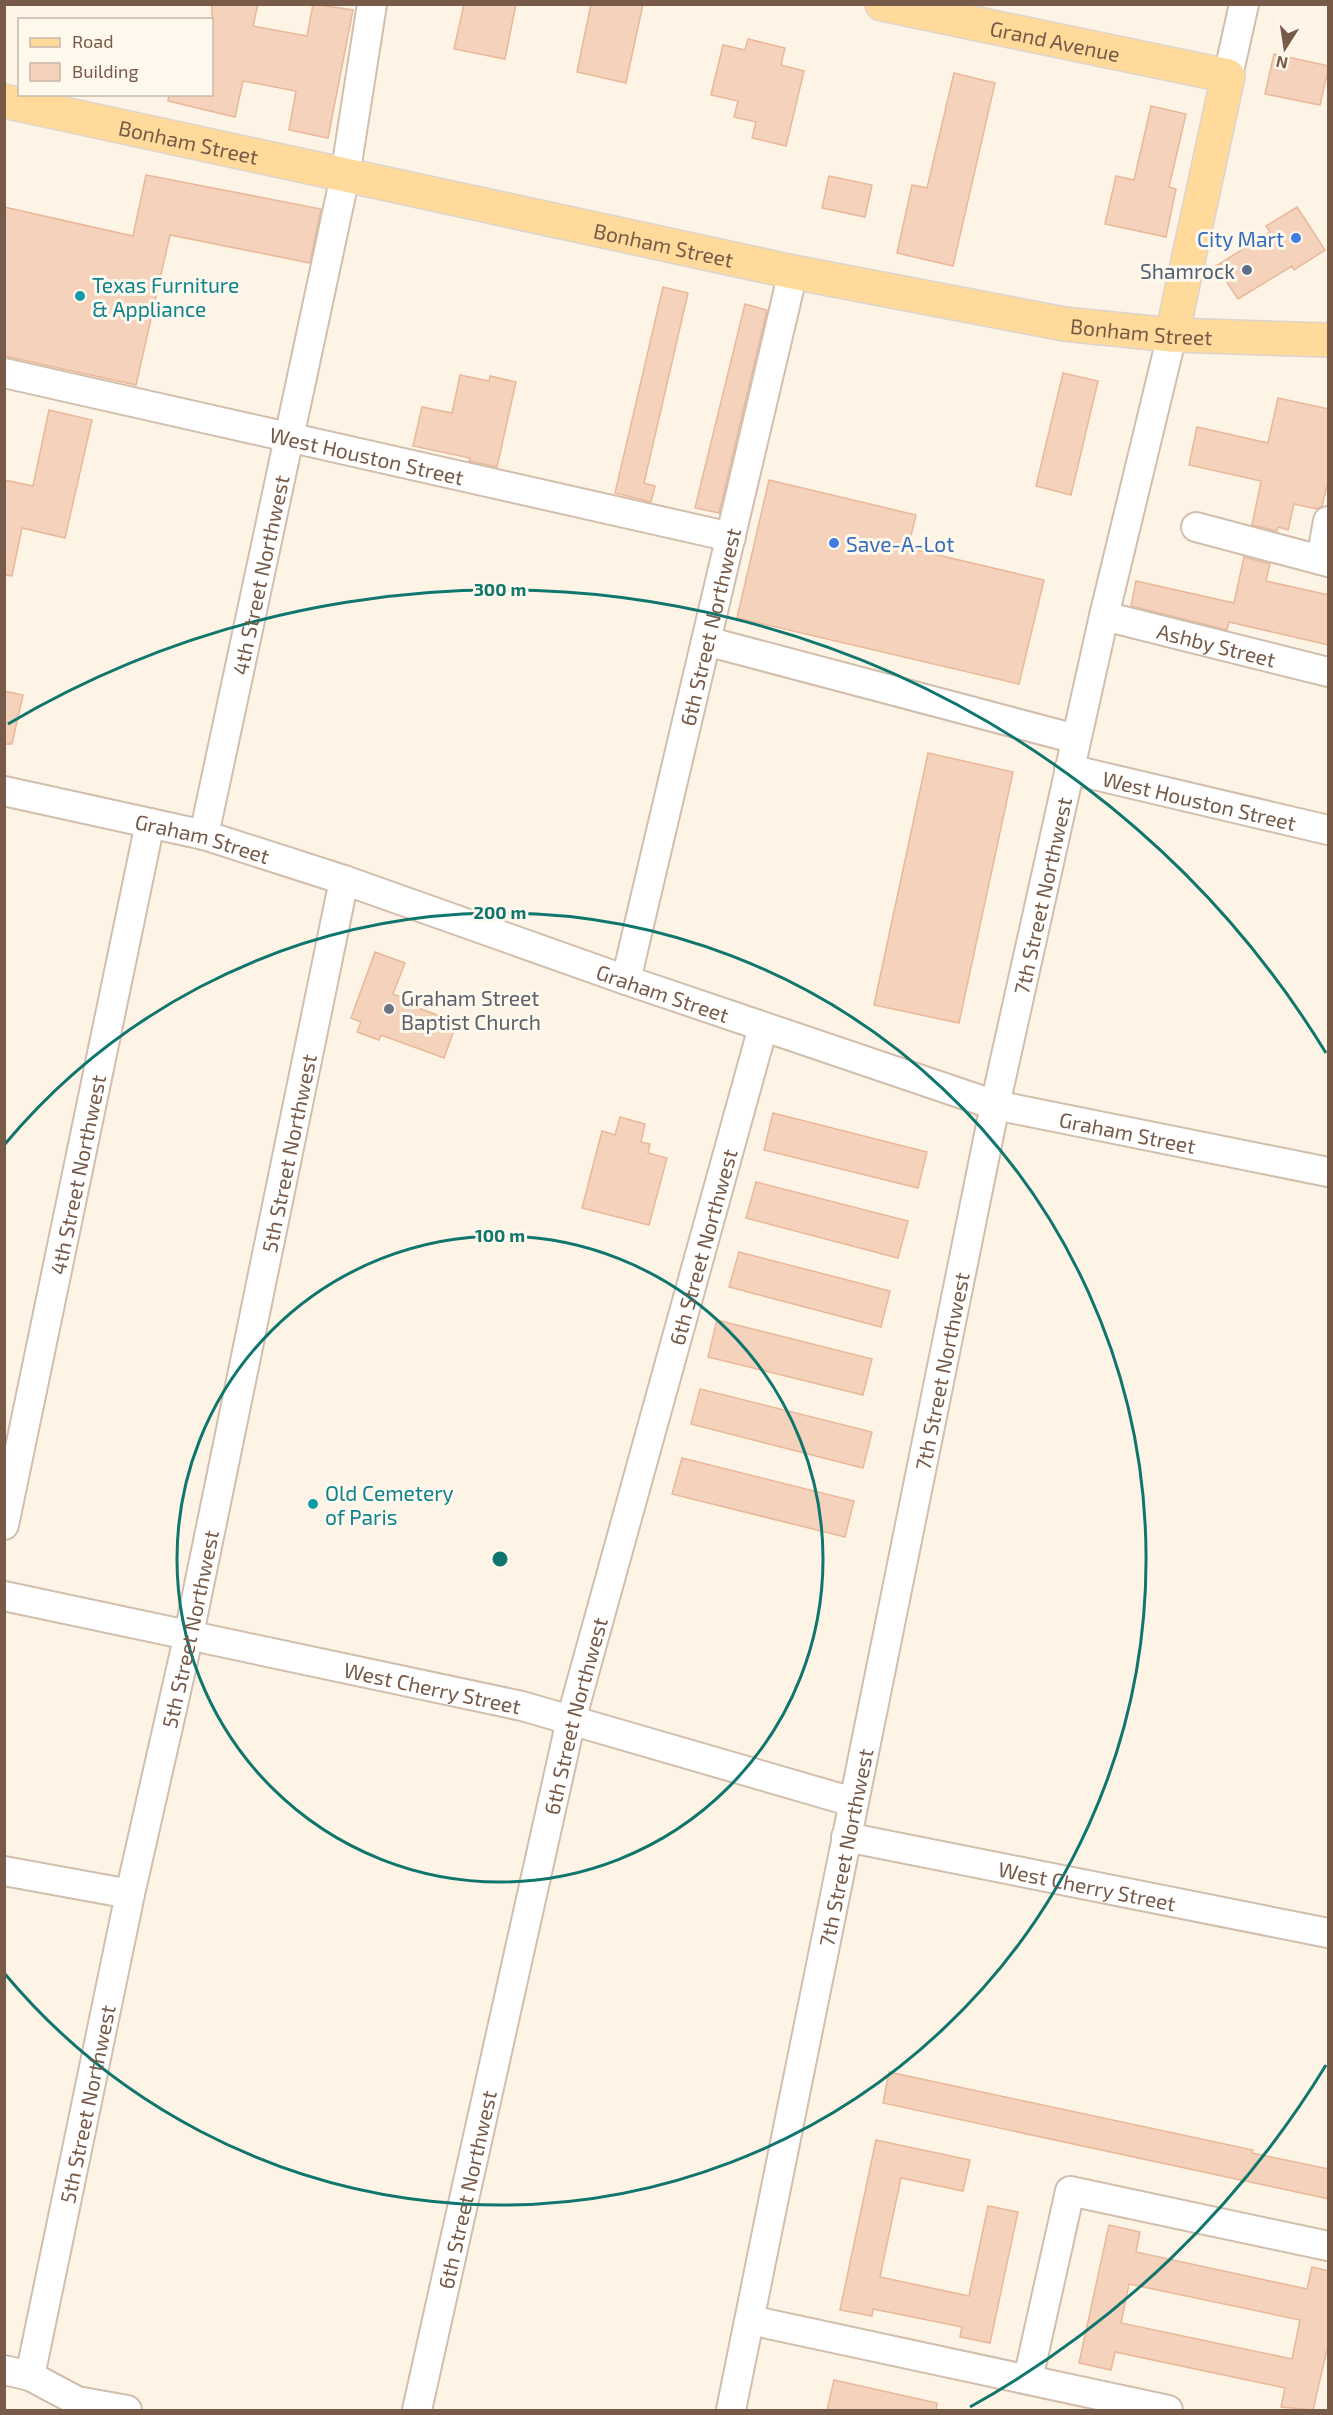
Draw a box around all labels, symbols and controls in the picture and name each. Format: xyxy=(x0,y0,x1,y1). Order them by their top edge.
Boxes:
street label: Grand Avenue xyxy=(988,14,1122,66)
legend xyxy=(18,18,213,96)
north arrow xyxy=(1255,18,1315,78)
text: Road xyxy=(72,30,113,52)
text: N xyxy=(1274,53,1289,74)
text: Building xyxy=(72,60,139,82)
street label: Bonham Street xyxy=(116,114,261,168)
street label: Bonham Street xyxy=(591,217,736,271)
place label: City Mart xyxy=(1197,226,1284,251)
marker: City Mart xyxy=(1289,231,1303,245)
place label: Shamrock xyxy=(1140,258,1235,283)
marker: Shamrock xyxy=(1240,263,1254,277)
place label: Texas Furniture & Appliance xyxy=(92,272,239,321)
marker: Texas Furniture & Appliance xyxy=(73,289,87,303)
street label: Bonham Street xyxy=(1069,312,1213,349)
street label: West Houston Street xyxy=(268,421,466,489)
street label: 4th Street Northwest xyxy=(226,473,293,677)
street label: 6th Street Northwest xyxy=(674,525,745,728)
place label: Save-A-Lot xyxy=(846,531,954,556)
marker: Save-A-Lot xyxy=(827,536,841,550)
text: 300 m xyxy=(474,578,526,600)
street label: Ashby Street xyxy=(1155,617,1279,671)
street label: West Houston Street xyxy=(1100,765,1299,835)
street label: 7th Street Northwest xyxy=(1008,795,1076,997)
street label: Graham Street xyxy=(133,808,273,868)
text: 200 m xyxy=(474,901,526,923)
street label: Graham Street xyxy=(593,958,732,1027)
place label: Graham Street Baptist Church xyxy=(401,985,541,1034)
marker: Graham Street Baptist Church xyxy=(382,1002,396,1016)
street label: 5th Street Northwest xyxy=(255,1052,320,1254)
street label: 4th Street Northwest xyxy=(44,1072,110,1277)
street label: Graham Street xyxy=(1057,1106,1198,1158)
street label: 6th Street Northwest xyxy=(663,1146,741,1348)
text: 100 m xyxy=(475,1224,525,1246)
street label: 7th Street Northwest xyxy=(909,1270,973,1472)
place label: Old Cemetery of Paris xyxy=(325,1480,454,1529)
marker: Old Cemetery of Paris xyxy=(306,1497,320,1511)
street label: 5th Street Northwest xyxy=(156,1528,223,1730)
centre of rings xyxy=(490,1549,510,1569)
street label: 6th Street Northwest xyxy=(538,1614,611,1817)
street label: West Cherry Street xyxy=(342,1656,523,1718)
street label: 7th Street Northwest xyxy=(813,1746,877,1949)
street label: West Cherry Street xyxy=(996,1855,1178,1915)
street label: 5th Street Northwest xyxy=(54,2002,119,2205)
street label: 6th Street Northwest xyxy=(432,2088,500,2291)

